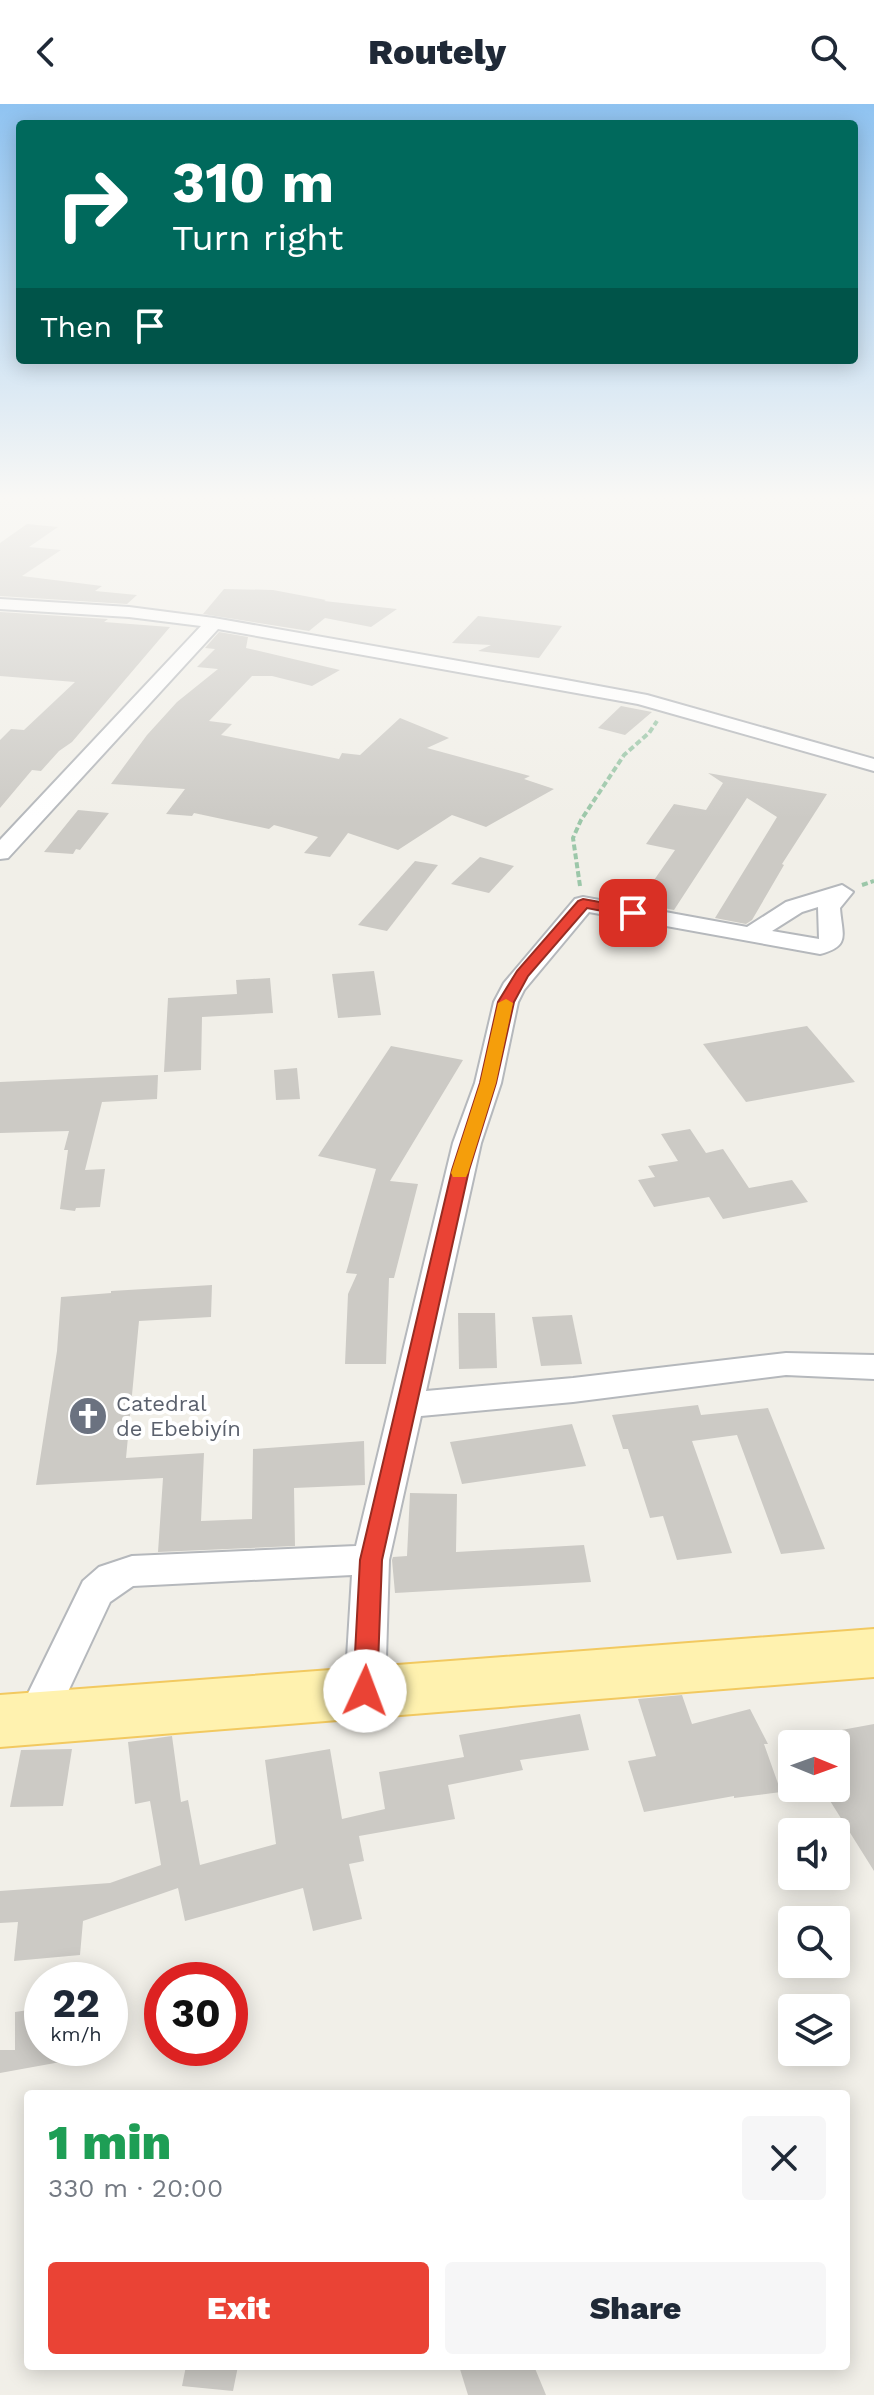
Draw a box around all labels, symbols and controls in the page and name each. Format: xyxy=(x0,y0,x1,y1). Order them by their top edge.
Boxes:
icon: back xyxy=(24,30,68,74)
icon: search xyxy=(806,30,850,74)
text: Routely xyxy=(368,31,506,73)
text: 310 m xyxy=(172,150,334,216)
icon: right xyxy=(40,152,144,256)
text: Turn right xyxy=(172,217,343,259)
icon: arrive xyxy=(128,304,172,348)
text: Then xyxy=(40,309,112,344)
pin xyxy=(599,879,667,947)
icon: arrive xyxy=(611,891,655,935)
place label: Catedral de Ebebiyín xyxy=(116,1391,241,1441)
church icon: Catedral de Ebebiyín xyxy=(67,1395,109,1437)
position arrow xyxy=(323,1649,407,1733)
north arrow xyxy=(778,1730,850,1802)
map controls xyxy=(778,1730,850,2066)
button: sound xyxy=(778,1818,850,1890)
button: search xyxy=(778,1906,850,1978)
speed limit sign: 30 xyxy=(144,1962,248,2066)
text: 22 xyxy=(52,1980,100,2027)
button: layers xyxy=(778,1994,850,2066)
text: km/h xyxy=(50,2022,102,2046)
text: 1 min xyxy=(48,2114,171,2171)
button: close xyxy=(742,2116,826,2200)
text: 330 m · 20:00 xyxy=(48,2173,223,2203)
button: Exit xyxy=(48,2262,429,2354)
button: Share xyxy=(445,2262,826,2354)

